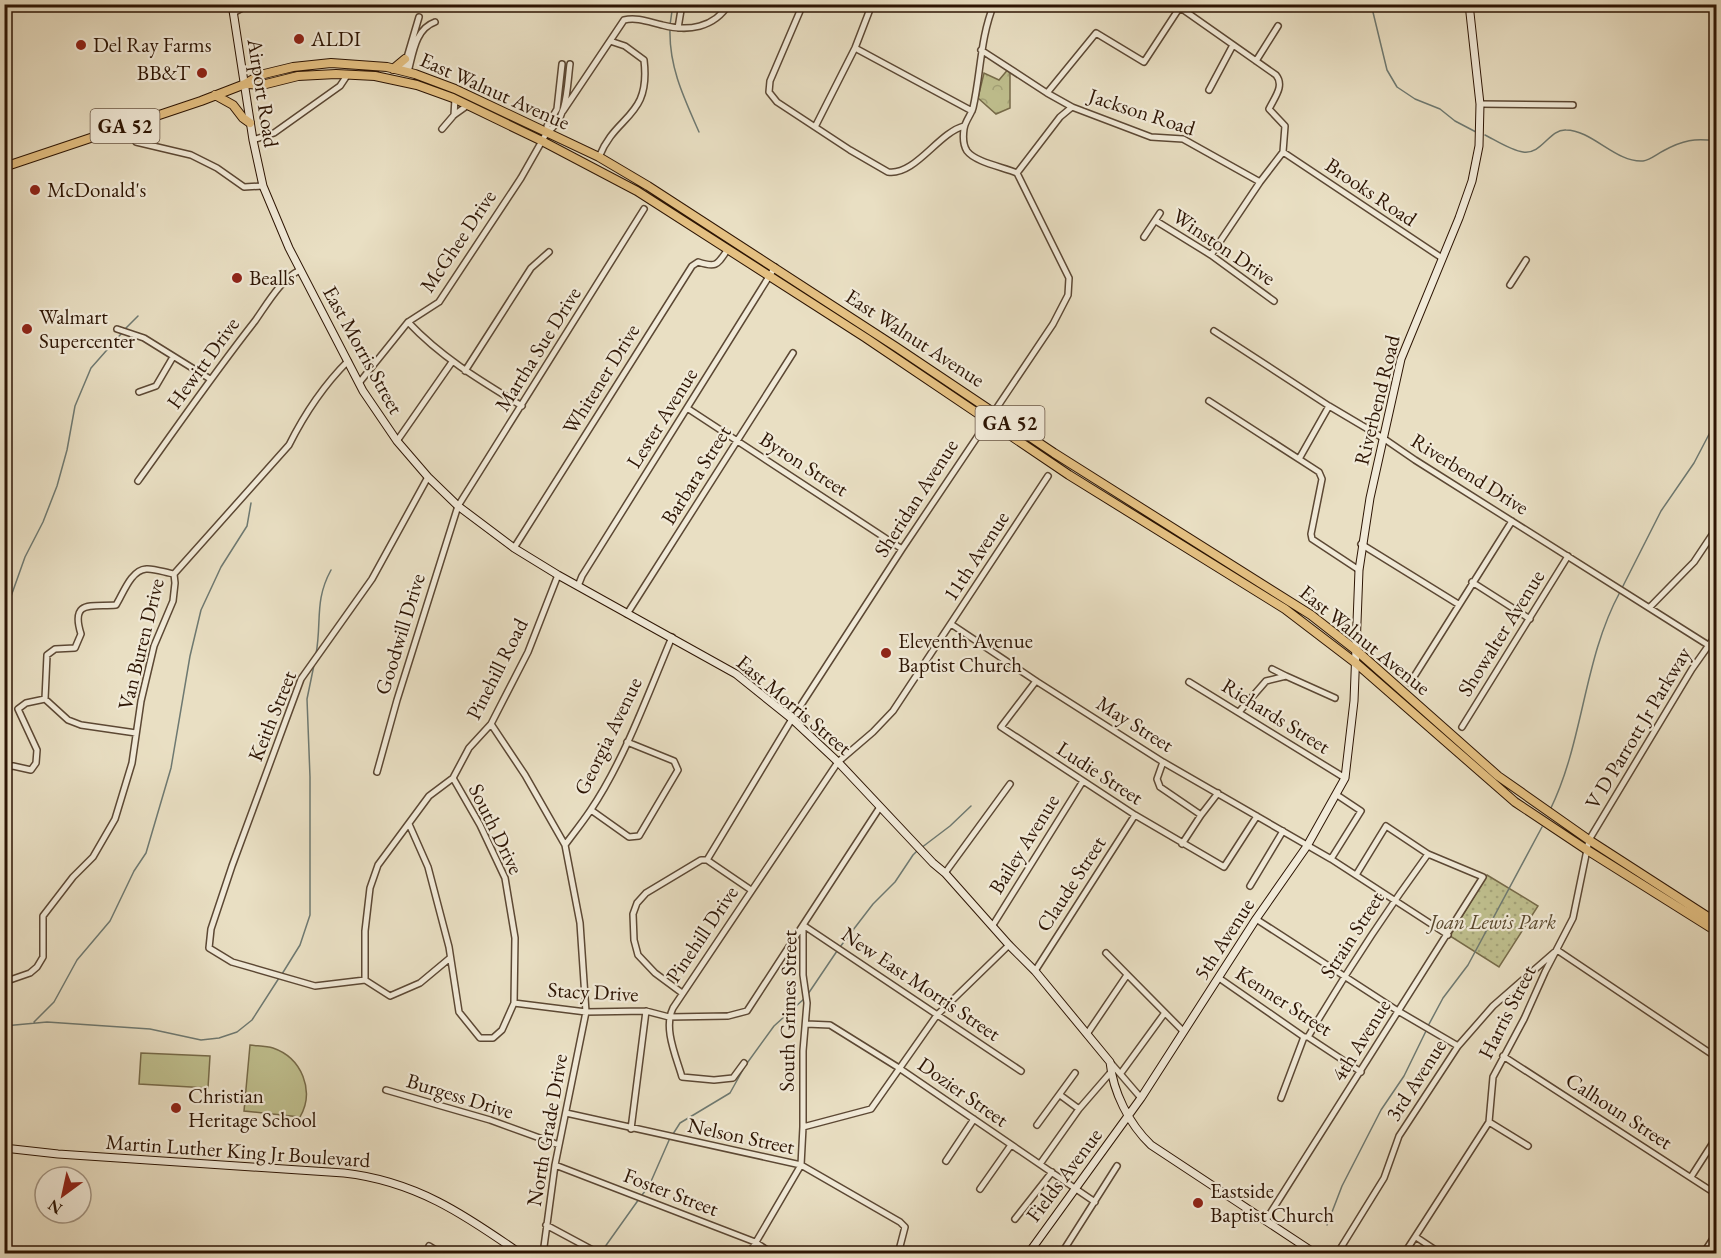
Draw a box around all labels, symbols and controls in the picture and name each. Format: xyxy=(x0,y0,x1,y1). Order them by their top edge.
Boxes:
place label: ALDI xyxy=(310,25,361,52)
place label: Del Ray Farms xyxy=(93,31,212,58)
marker: ALDI xyxy=(292,32,306,46)
street label: Airport Road xyxy=(241,36,285,150)
marker: Del Ray Farms xyxy=(74,38,88,52)
street label: East Walnut Avenue xyxy=(416,45,574,136)
place label: BB&T xyxy=(137,59,191,86)
marker: BB&T xyxy=(195,66,209,80)
street label: Jackson Road xyxy=(1084,81,1199,142)
road number: GA 52 xyxy=(90,109,160,143)
street label: Brooks Road xyxy=(1320,151,1422,232)
place label: McDonald's xyxy=(47,176,147,203)
marker: McDonald's xyxy=(28,183,42,197)
street label: McGhee Drive xyxy=(413,184,502,297)
street label: Winston Drive xyxy=(1167,202,1281,291)
place label: Bealls xyxy=(249,264,295,291)
marker: Bealls xyxy=(230,271,244,285)
street label: East Morris Street xyxy=(317,281,410,419)
street label: Martha Sue Drive xyxy=(489,281,587,416)
street label: East Walnut Avenue xyxy=(840,282,990,393)
place label: Walmart Supercenter xyxy=(39,303,135,354)
street label: Hewitt Drive xyxy=(160,311,245,414)
street label: Whitener Drive xyxy=(556,318,645,439)
marker: Walmart Supercenter xyxy=(20,322,34,336)
street label: Riverbend Road xyxy=(1347,332,1406,468)
street label: Lester Avenue xyxy=(620,362,703,473)
road number: GA 52 xyxy=(976,406,1044,440)
street label: Barbara Street xyxy=(654,420,737,529)
street label: Byron Street xyxy=(755,425,854,502)
street label: Riverbend Drive xyxy=(1406,427,1534,520)
street label: Sheridan Avenue xyxy=(867,434,964,562)
street label: 11th Avenue xyxy=(936,506,1015,606)
street label: Showalter Avenue xyxy=(1451,564,1550,701)
street label: Goodwill Drive xyxy=(368,570,431,698)
street label: Van Buren Drive xyxy=(111,575,170,712)
street label: East Walnut Avenue xyxy=(1294,578,1436,701)
street label: Pinehill Road xyxy=(460,613,534,724)
place label: Eleventh Avenue Baptist Church xyxy=(898,627,1033,678)
street label: V D Parrott Jr Parkway xyxy=(1578,641,1697,814)
marker: Eleventh Avenue Baptist Church xyxy=(879,646,893,660)
street label: East Morris Street xyxy=(731,648,858,761)
street label: Keith Street xyxy=(241,666,302,765)
street label: Georgia Avenue xyxy=(567,672,648,799)
street label: Richards Street xyxy=(1217,672,1336,760)
street label: May Street xyxy=(1092,689,1179,758)
street label: Ludie Street xyxy=(1052,735,1149,811)
street label: South Drive xyxy=(463,779,530,879)
street label: Bailey Avenue xyxy=(982,789,1065,899)
street label: Claude Street xyxy=(1030,831,1112,937)
street label: Pinehill Drive xyxy=(659,880,744,987)
street label: Strain Street xyxy=(1313,886,1390,983)
street label: 5th Avenue xyxy=(1187,893,1260,985)
park label: Joan Lewis Park xyxy=(1426,908,1557,935)
street label: New East Morris Street xyxy=(837,920,1006,1047)
street label: South Grimes Street xyxy=(773,929,802,1092)
street label: Kenner Street xyxy=(1231,959,1338,1042)
street label: Harris Street xyxy=(1471,960,1542,1063)
street label: Stacy Drive xyxy=(547,976,639,1007)
street label: 4th Avenue xyxy=(1325,994,1396,1086)
street label: 3rd Avenue xyxy=(1379,1034,1452,1126)
street label: Dozier Street xyxy=(913,1051,1014,1133)
street label: North Grade Drive xyxy=(520,1052,573,1208)
street label: Burgess Drive xyxy=(403,1066,517,1125)
street label: Calhoun Street xyxy=(1561,1066,1678,1155)
place label: Christian Heritage School xyxy=(188,1082,317,1133)
marker: Christian Heritage School xyxy=(169,1101,183,1115)
street label: Nelson Street xyxy=(685,1111,797,1160)
street label: Fields Avenue xyxy=(1019,1122,1108,1227)
street label: Martin Luther King Jr Boulevard xyxy=(105,1128,372,1173)
street label: Foster Street xyxy=(620,1161,723,1222)
north arrow xyxy=(33,1165,93,1225)
place label: Eastside Baptist Church xyxy=(1210,1177,1334,1228)
text: N xyxy=(44,1195,66,1219)
marker: Eastside Baptist Church xyxy=(1191,1196,1205,1210)

